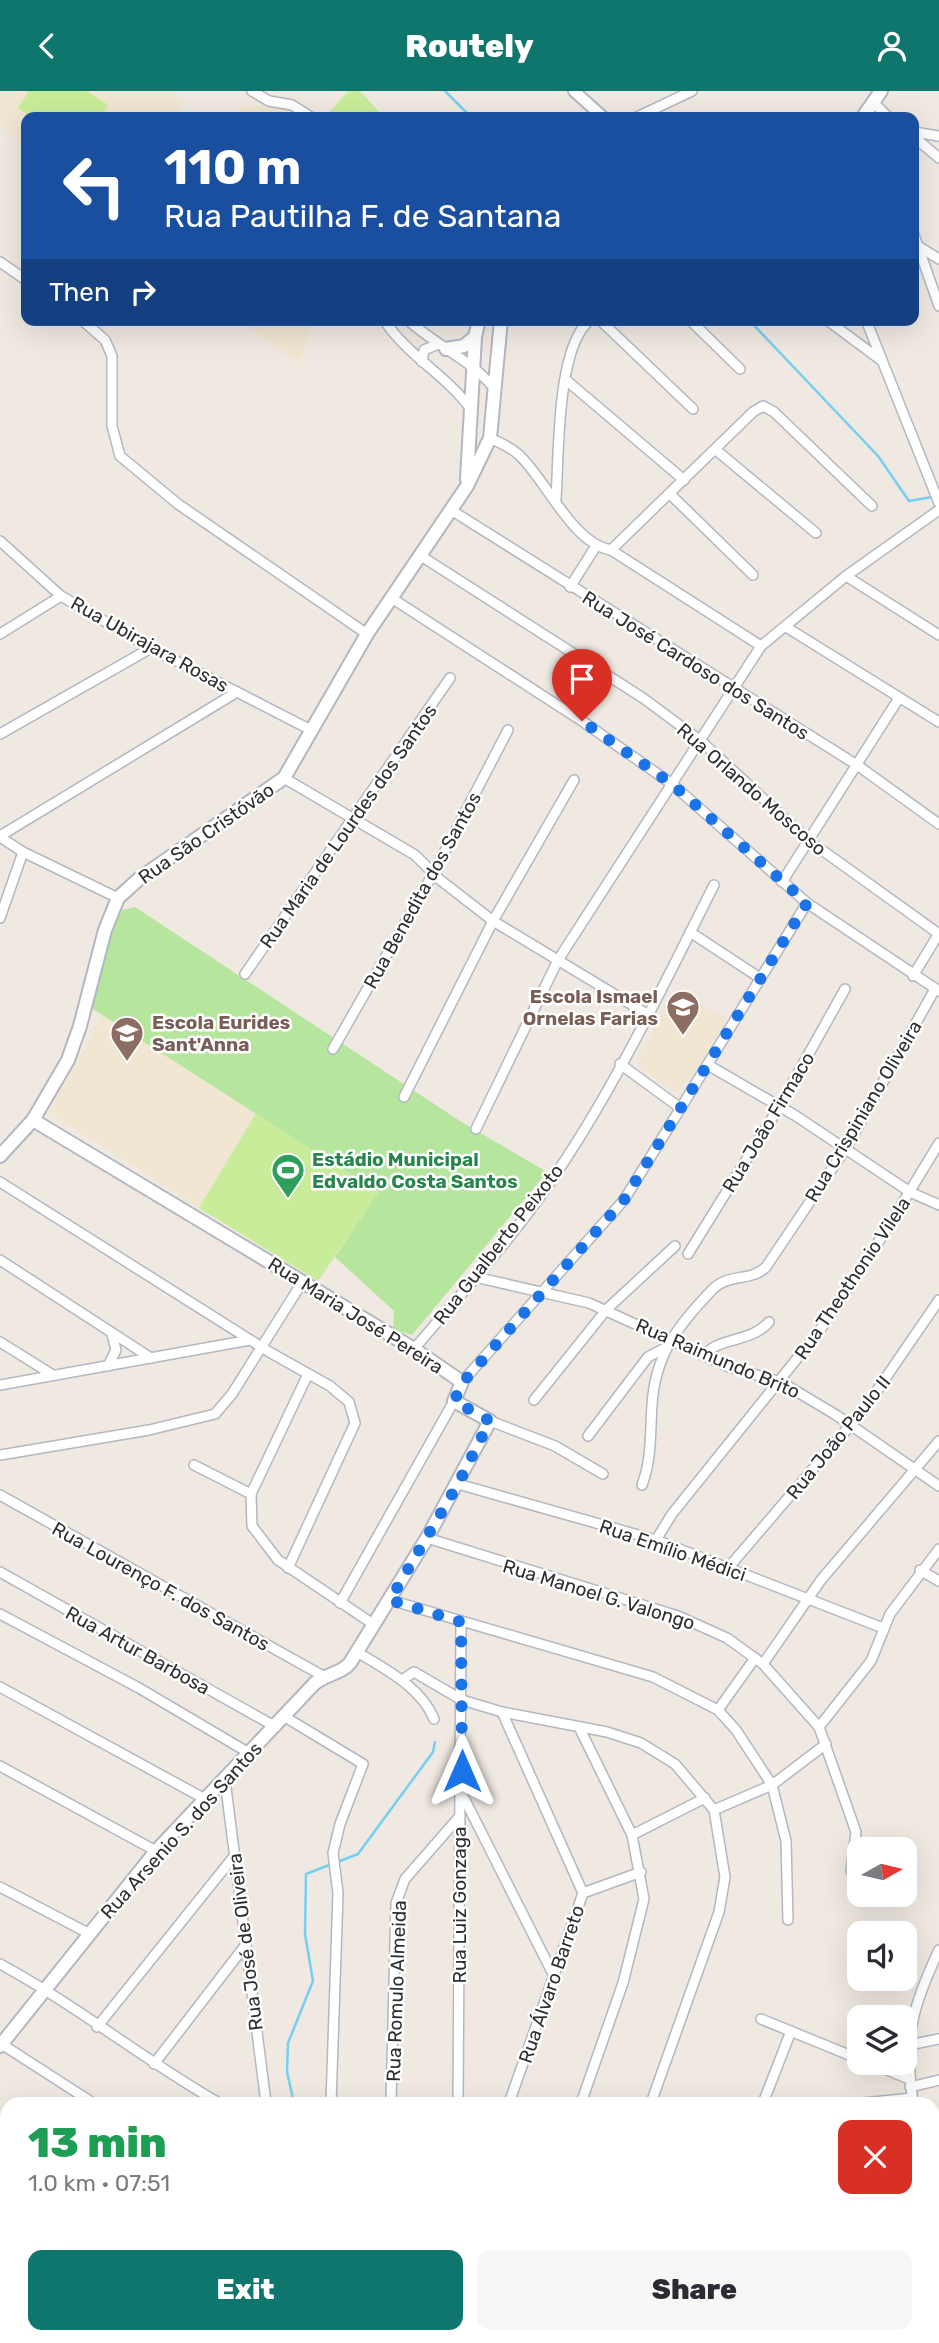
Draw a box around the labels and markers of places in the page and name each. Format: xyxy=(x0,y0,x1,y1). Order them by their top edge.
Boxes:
pin xyxy=(552,649,612,721)
place label: Escola Ismael Ornelas Farias xyxy=(523,985,658,1030)
school or university icon: Escola Ismael Ornelas Farias xyxy=(664,988,702,1037)
place label: Escola Eurides Sant'Anna xyxy=(152,1011,290,1056)
school or university icon: Escola Eurides Sant'Anna xyxy=(108,1014,146,1063)
place label: Estádio Municipal Edvaldo Costa Santos xyxy=(312,1148,518,1193)
sports icon: Estádio Municipal Edvaldo Costa Santos xyxy=(269,1151,307,1200)

